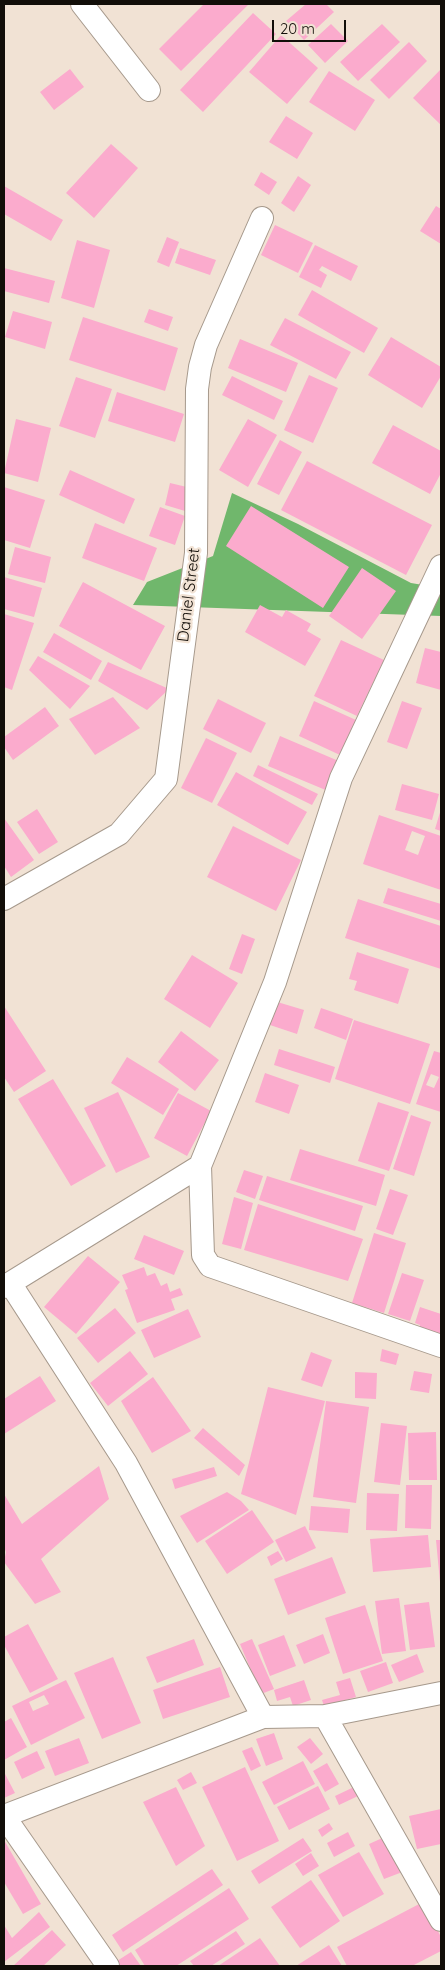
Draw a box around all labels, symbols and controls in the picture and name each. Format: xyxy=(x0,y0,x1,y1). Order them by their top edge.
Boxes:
scale bar xyxy=(275,10,349,42)
text: 20 m xyxy=(280,19,315,38)
street label: Daniel Street xyxy=(174,547,204,643)

